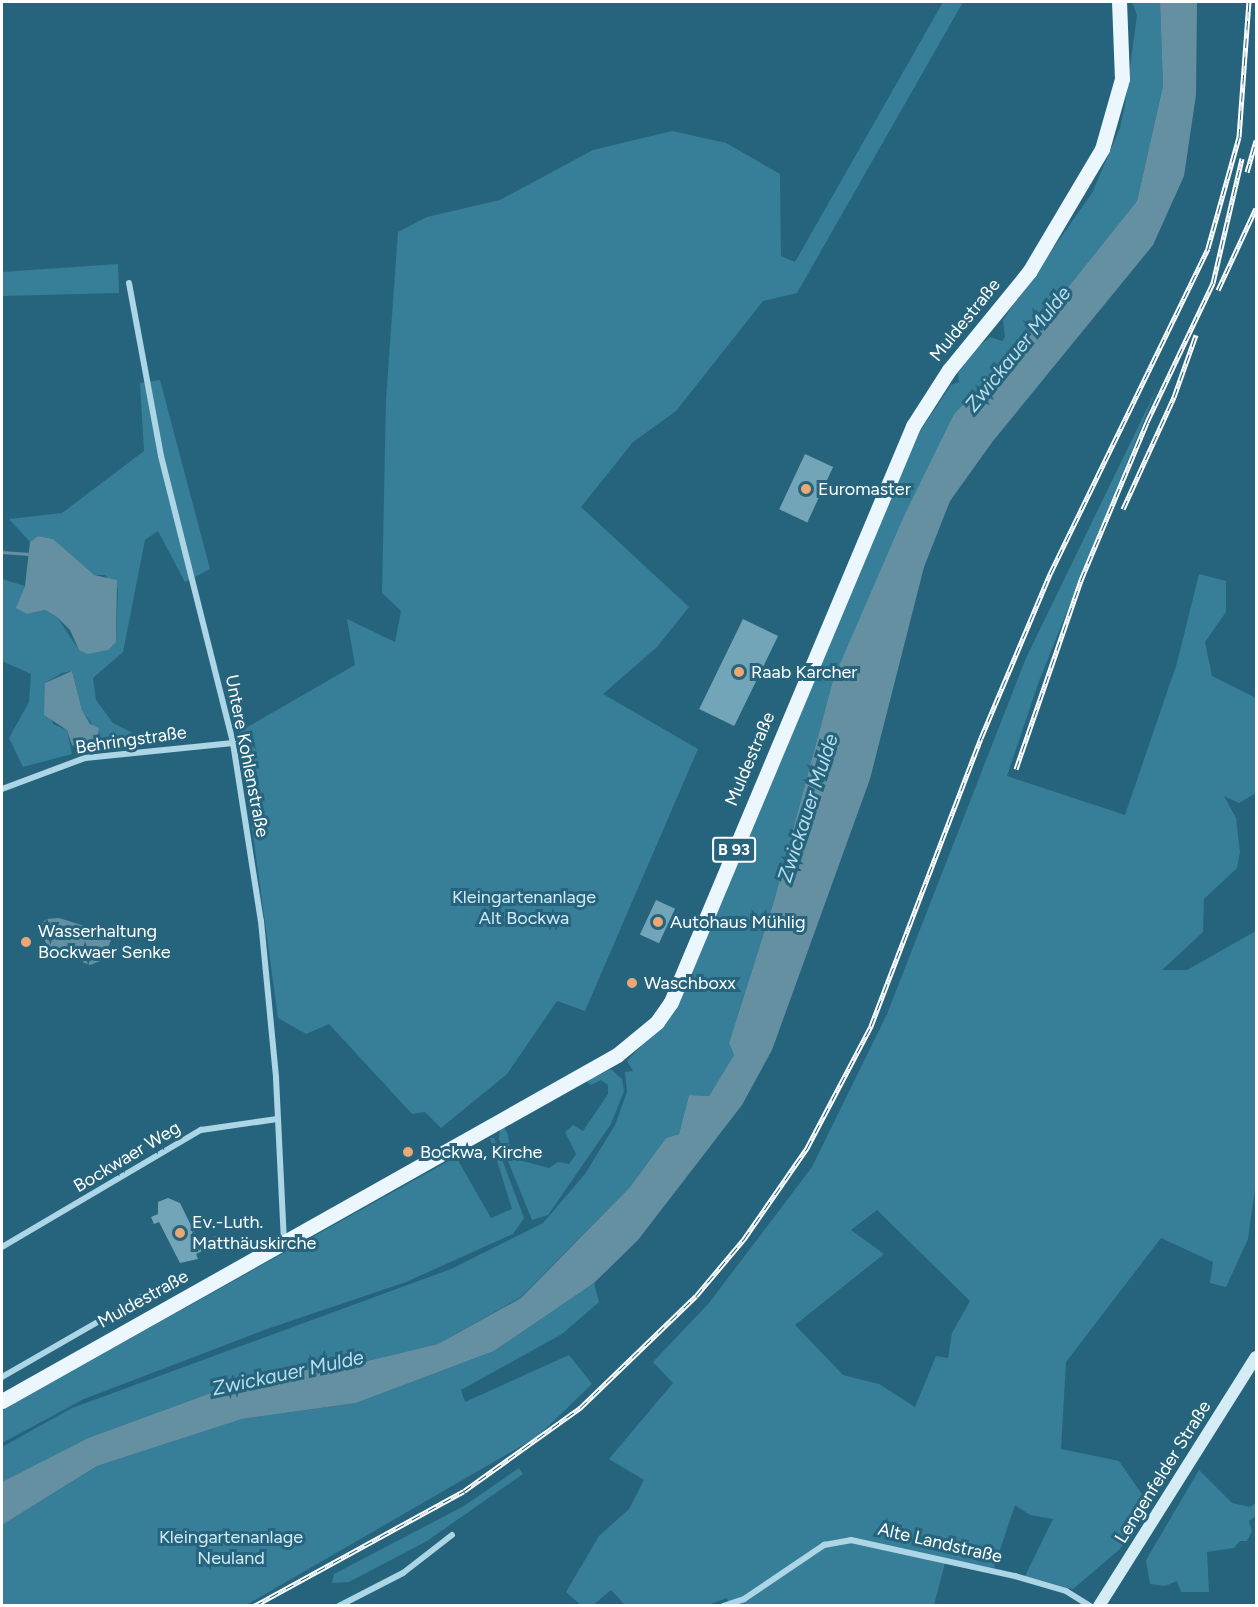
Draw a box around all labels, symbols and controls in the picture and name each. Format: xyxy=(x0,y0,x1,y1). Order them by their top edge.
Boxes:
street label: Muldestraße xyxy=(925,274,1005,366)
water label: Zwickauer Mulde xyxy=(960,281,1076,417)
place label: Euromaster xyxy=(818,478,911,500)
marker: Euromaster xyxy=(799,482,813,496)
place label: Raab Karcher xyxy=(751,661,857,683)
marker: Raab Karcher xyxy=(732,665,746,679)
street label: Untere Kohlenstraße xyxy=(221,673,273,839)
street label: Muldestraße xyxy=(721,709,779,809)
street label: Behringstraße xyxy=(74,721,188,759)
water label: Zwickauer Mulde xyxy=(773,731,843,885)
road number: B 93 xyxy=(712,837,756,863)
park label: Kleingartenanlage Alt Bockwa xyxy=(452,887,596,930)
place label: Autohaus Mühlig xyxy=(670,911,806,933)
marker: Autohaus Mühlig xyxy=(651,915,665,929)
place label: Wasserhaltung Bockwaer Senke xyxy=(38,921,171,964)
marker: Wasserhaltung Bockwaer Senke xyxy=(19,935,33,949)
place label: Waschboxx xyxy=(644,972,736,994)
marker: Waschboxx xyxy=(625,976,639,990)
street label: Bockwaer Weg xyxy=(70,1117,184,1197)
place label: Bockwa, Kirche xyxy=(420,1141,542,1163)
marker: Bockwa, Kirche xyxy=(401,1145,415,1159)
place label: Ev.-Luth. Matthäuskirche xyxy=(192,1212,316,1254)
marker: Ev.-Luth. Matthäuskirche xyxy=(173,1226,187,1240)
street label: Muldestraße xyxy=(94,1265,192,1333)
water label: Zwickauer Mulde xyxy=(210,1345,366,1401)
street label: Lengenfelder Straße xyxy=(1110,1397,1216,1547)
street label: Alte Landstraße xyxy=(876,1518,1004,1568)
park label: Kleingartenanlage Neuland xyxy=(159,1527,303,1570)

